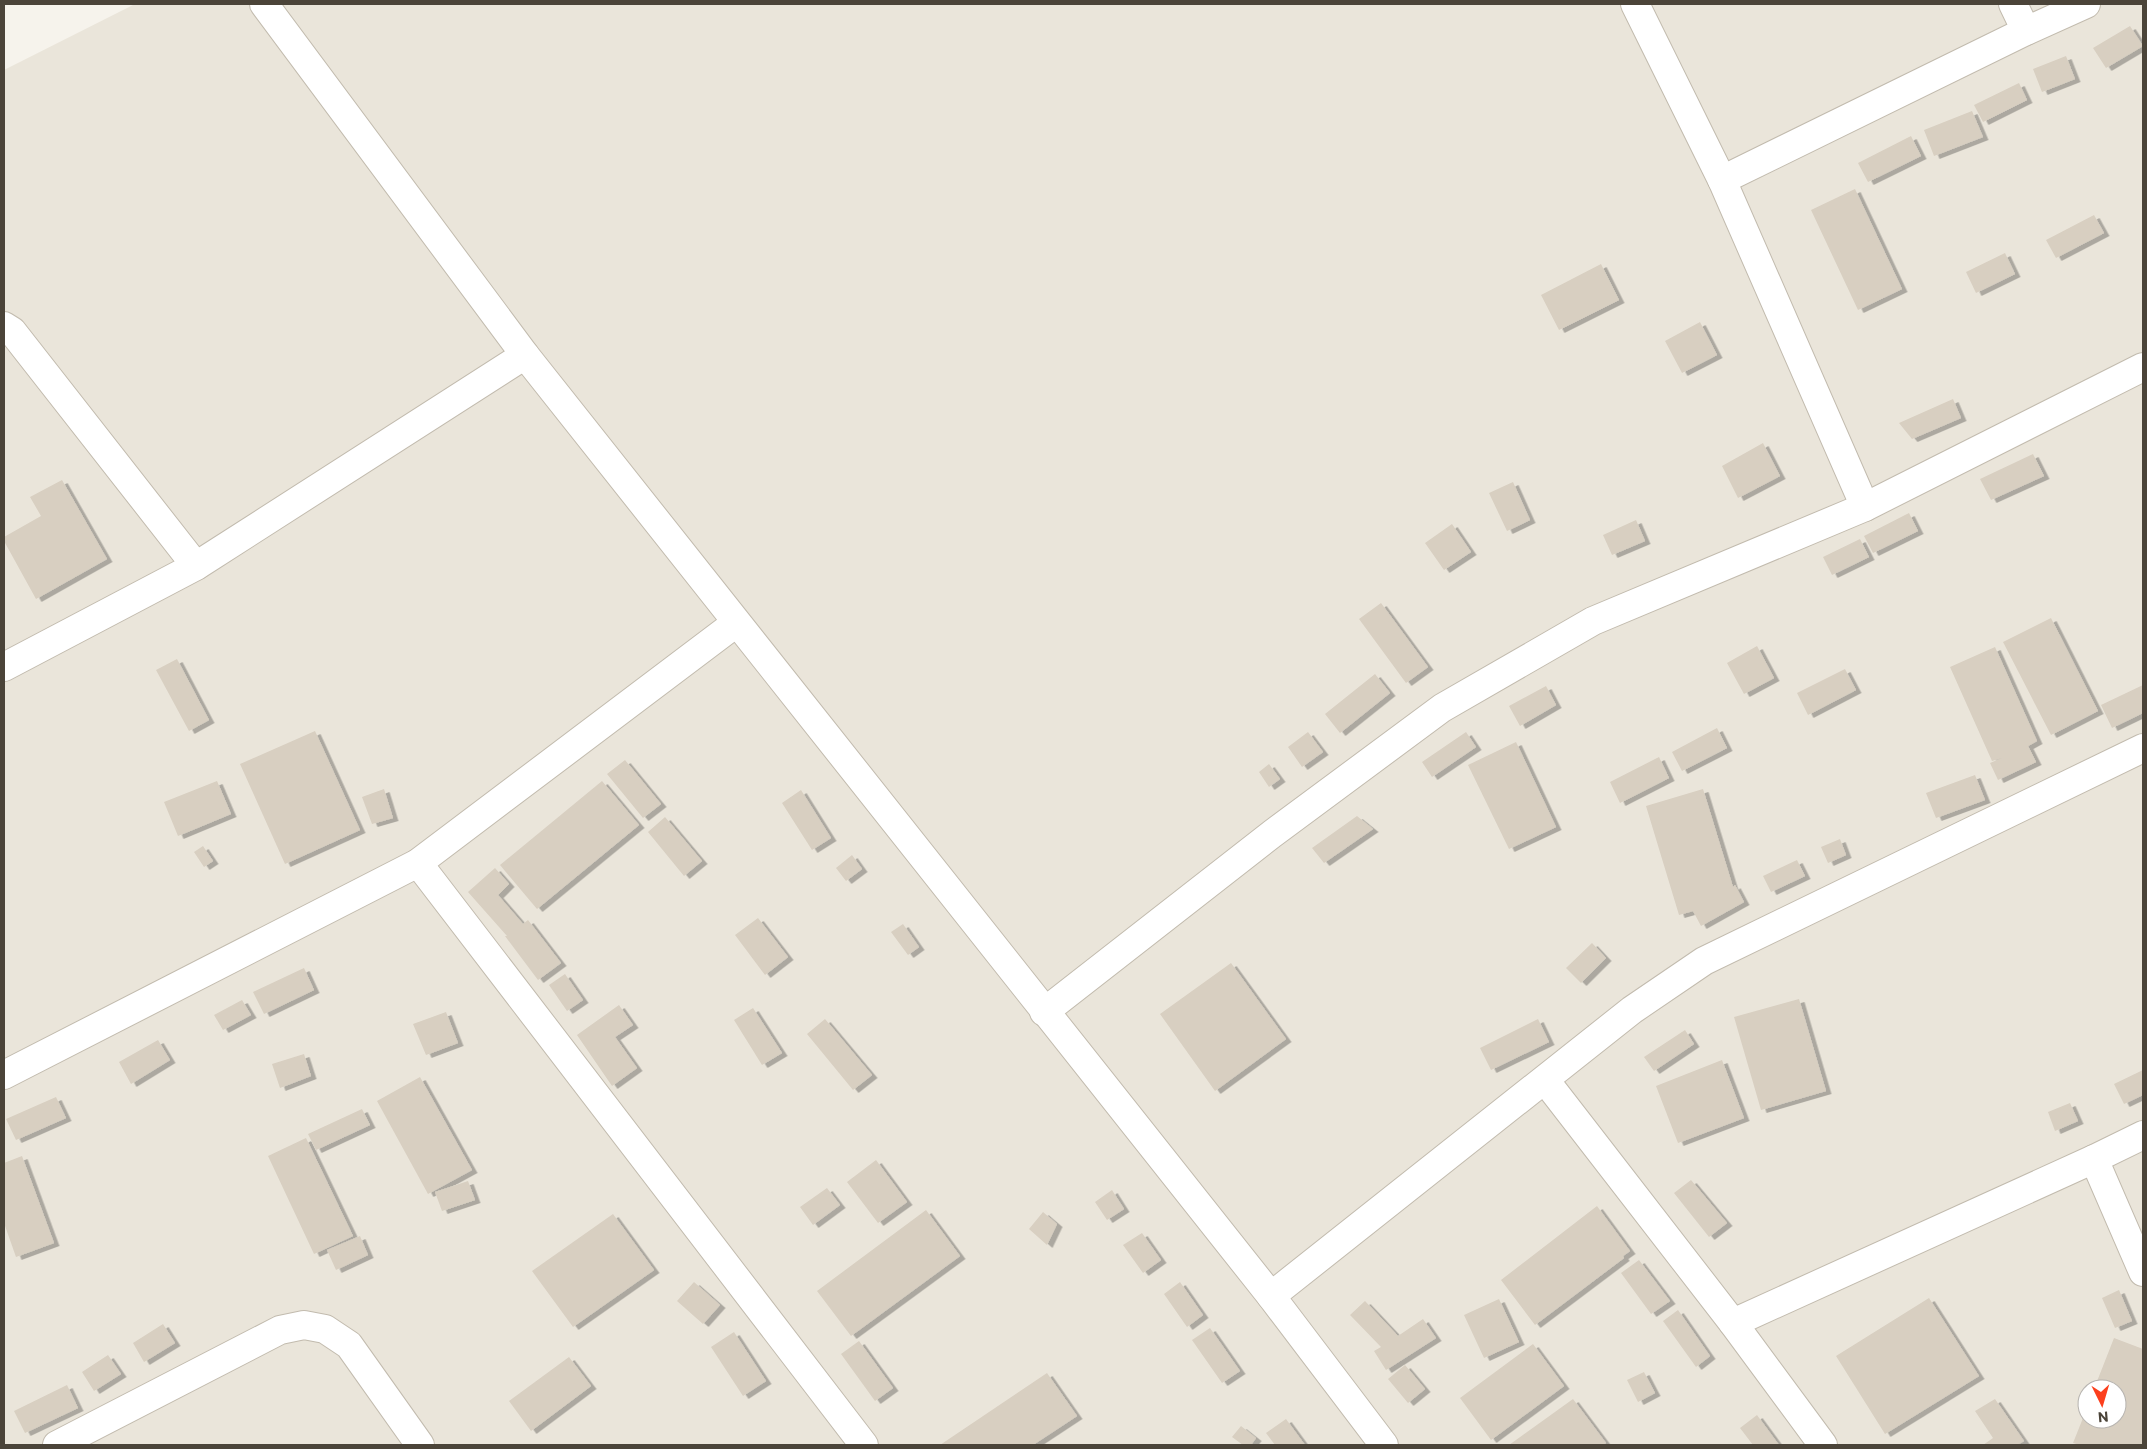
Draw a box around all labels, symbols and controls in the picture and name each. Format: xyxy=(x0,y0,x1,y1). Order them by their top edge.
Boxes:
north arrow xyxy=(2077,1379,2127,1429)
text: N xyxy=(2097,1409,2109,1426)

